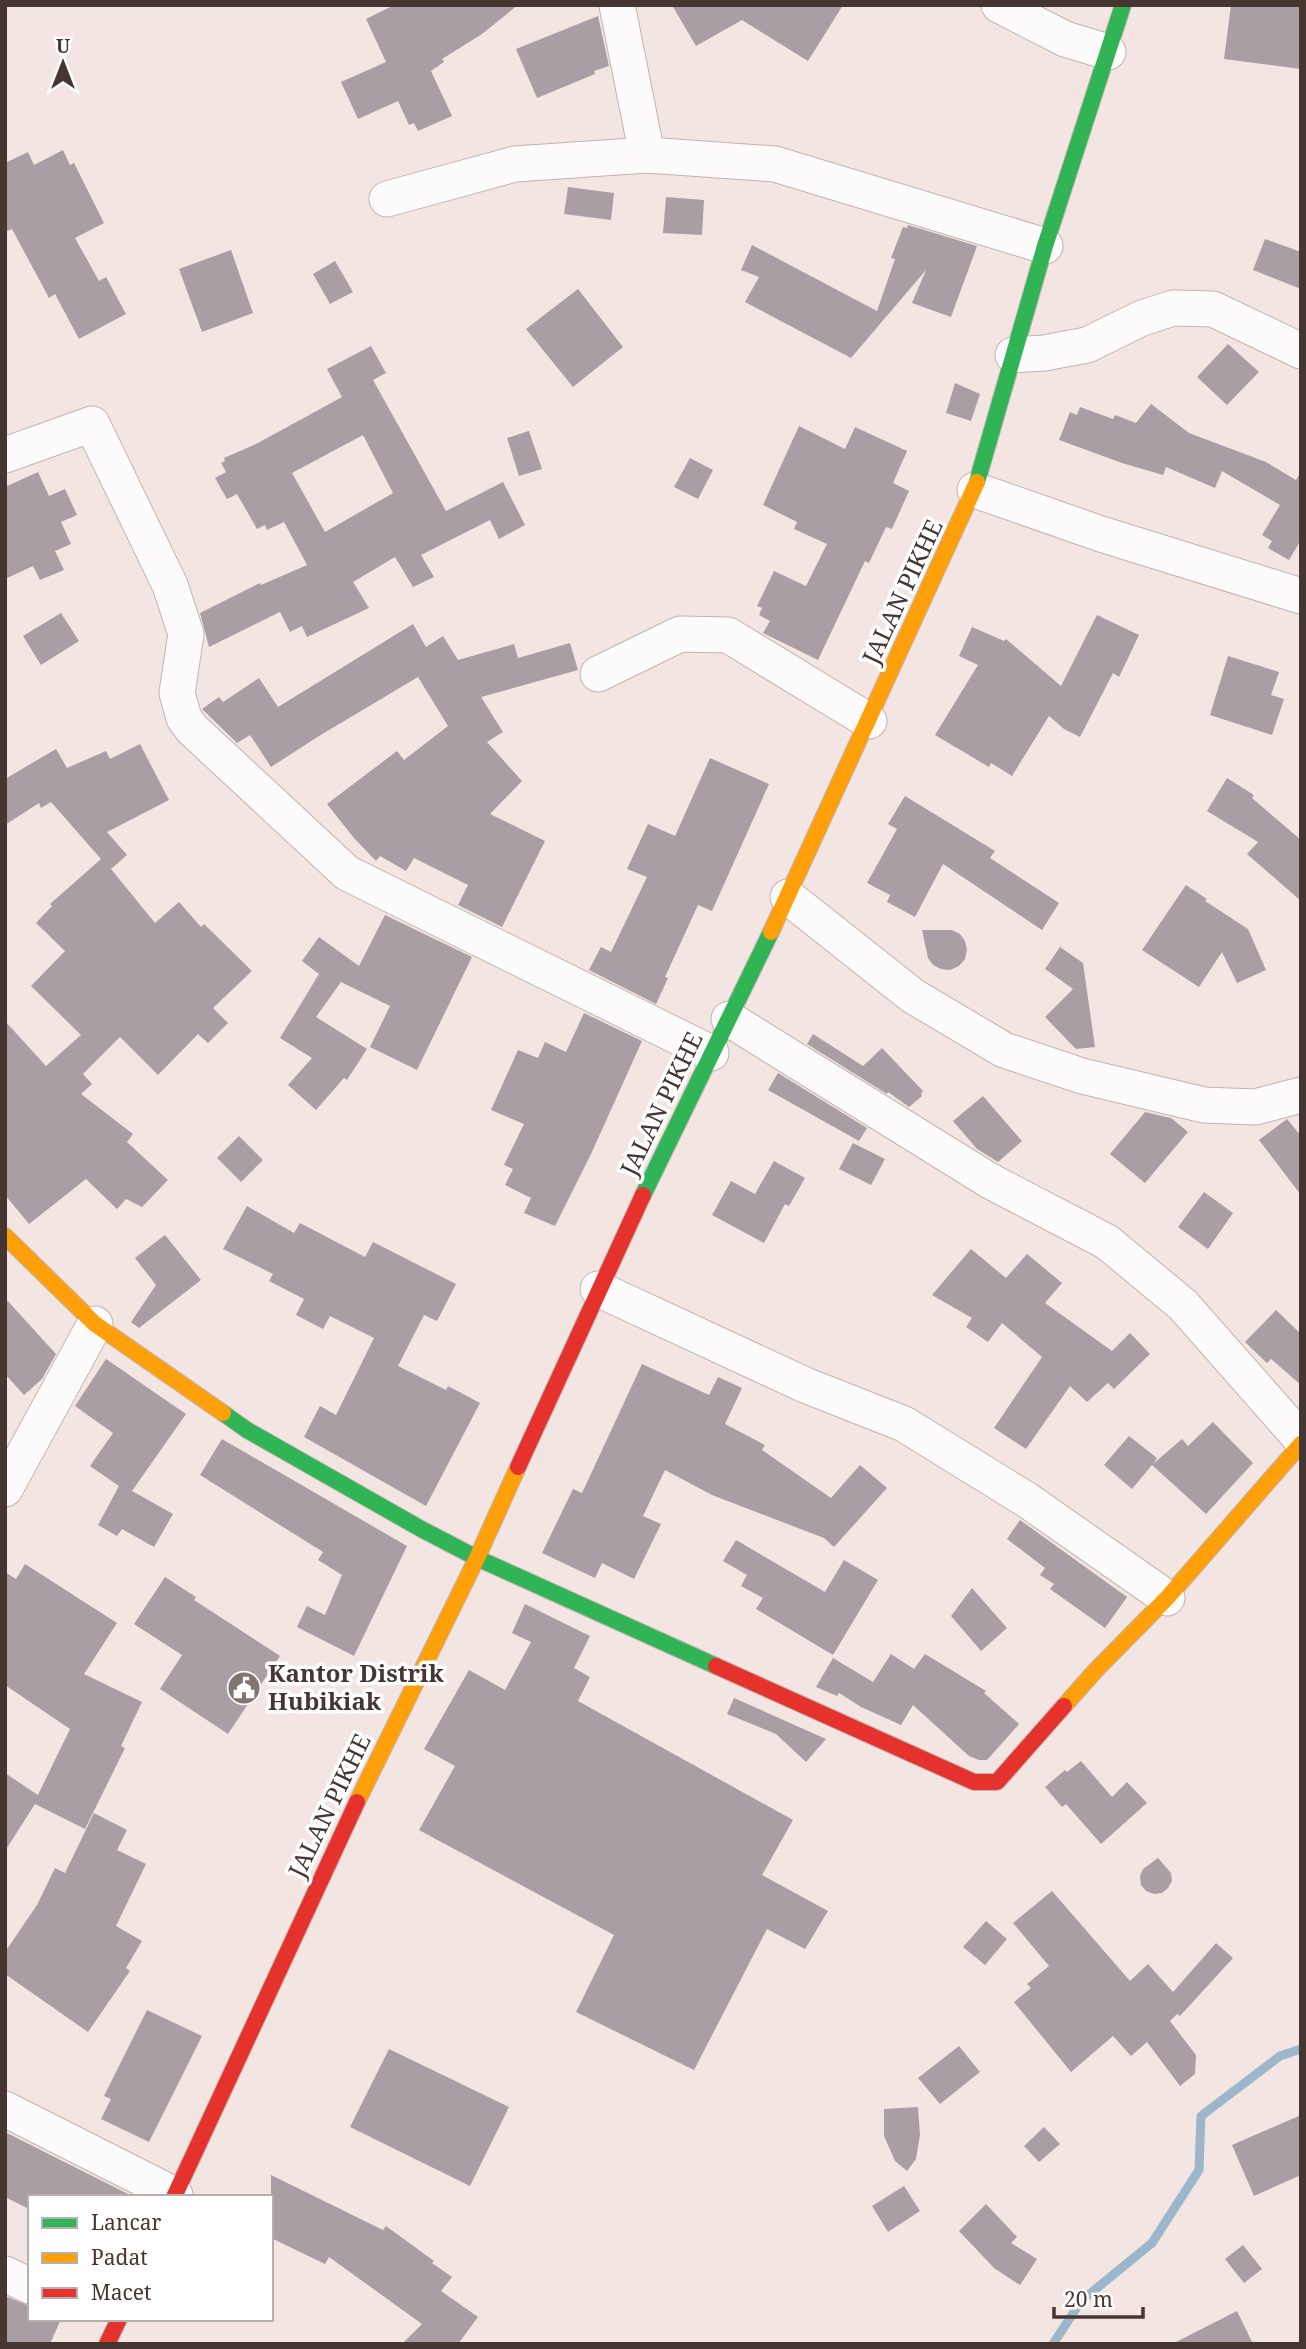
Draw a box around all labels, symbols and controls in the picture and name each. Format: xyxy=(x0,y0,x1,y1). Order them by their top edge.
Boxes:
north arrow xyxy=(28,28,98,98)
text: U xyxy=(56,33,70,59)
street label: JALAN PIKHE xyxy=(853,514,950,670)
street label: JALAN PIKHE xyxy=(611,1026,710,1182)
place label: Kantor Distrik Hubikiak xyxy=(268,1656,444,1717)
public building icon: Kantor Distrik Hubikiak xyxy=(225,1669,263,1707)
street label: JALAN PIKHE xyxy=(279,1728,378,1884)
legend xyxy=(28,2195,273,2321)
text: Lancar xyxy=(91,2208,162,2236)
text: Padat xyxy=(91,2243,148,2271)
scale bar xyxy=(1054,2276,1143,2320)
text: Macet xyxy=(91,2278,151,2306)
text: 20 m xyxy=(1064,2285,1113,2313)

